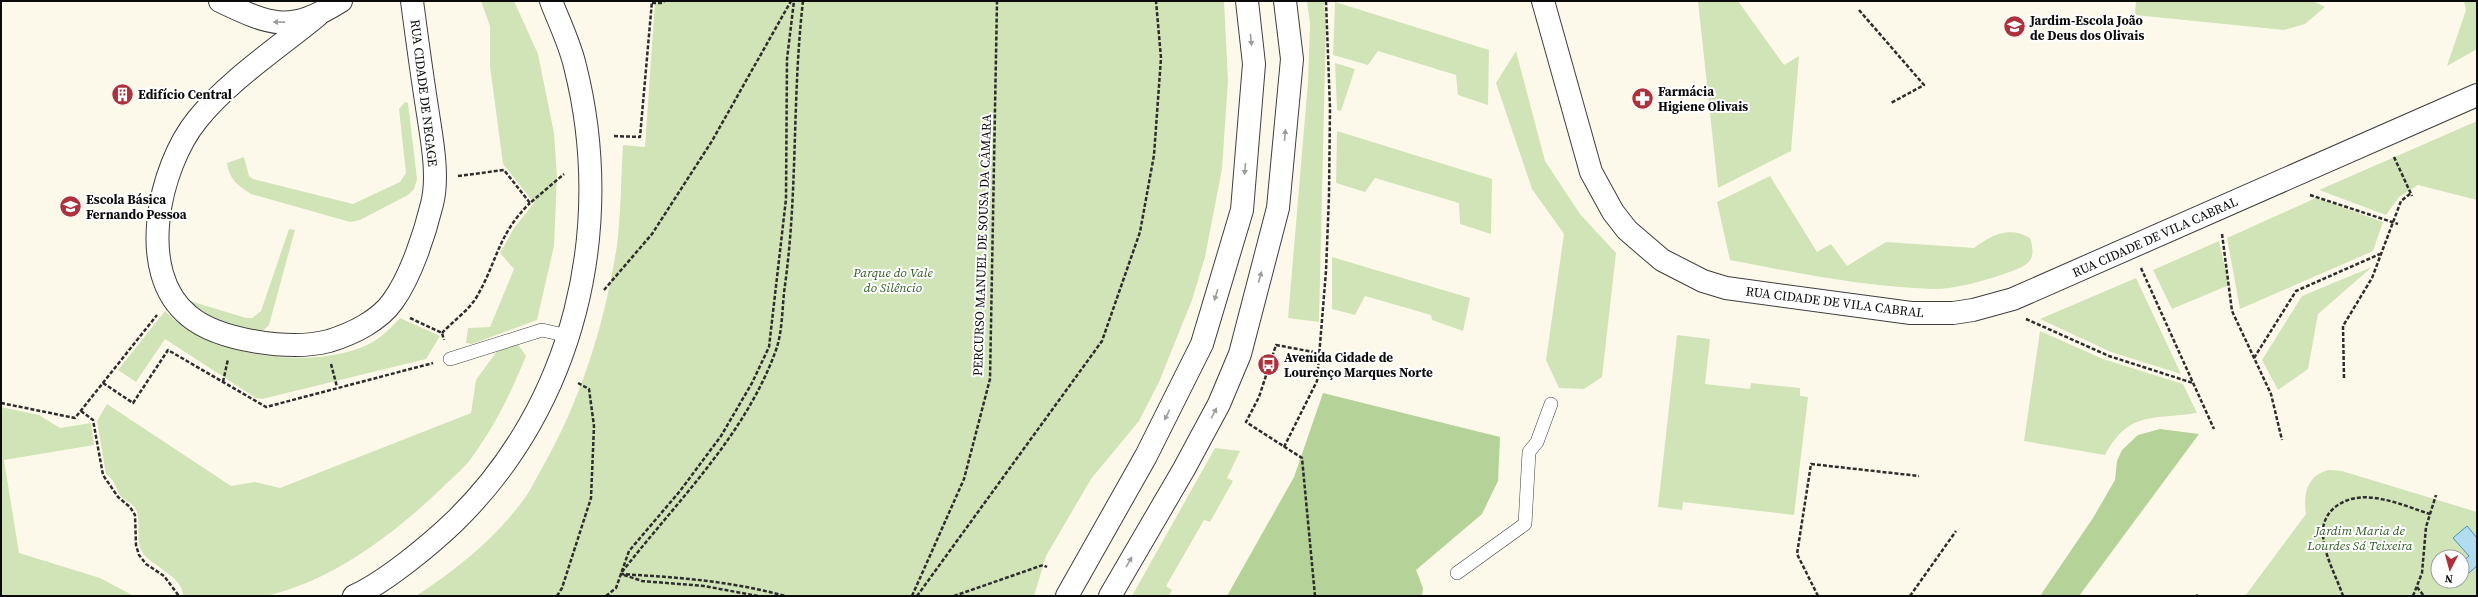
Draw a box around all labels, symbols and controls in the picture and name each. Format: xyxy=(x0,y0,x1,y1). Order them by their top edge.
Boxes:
place label: Jardim-Escola João de Deus dos Olivais xyxy=(2029,12,2144,44)
school or university icon: Jardim-Escola João de Deus dos Olivais xyxy=(2001,14,2027,40)
street label: RUA CIDADE DE NEGAGE xyxy=(407,18,441,168)
one-way arrow xyxy=(272,19,285,25)
one-way arrow xyxy=(1248,34,1254,46)
building icon: Edifício Central xyxy=(109,81,135,107)
place label: Farmácia Higiene Olivais xyxy=(1658,83,1748,115)
pharmacy icon: Farmácia Higiene Olivais xyxy=(1630,85,1656,111)
place label: Edifício Central xyxy=(138,86,232,103)
street label: PERCURSO MANUEL DE SOUSA DA CÂMARA xyxy=(969,113,995,376)
one-way arrow xyxy=(1282,129,1288,141)
one-way arrow xyxy=(1242,163,1249,175)
place label: Escola Básica Fernando Pessoa xyxy=(86,191,187,223)
school or university icon: Escola Básica Fernando Pessoa xyxy=(57,193,83,219)
street label: RUA CIDADE DE VILA CABRAL xyxy=(2070,193,2241,281)
park label: Parque do Vale do Silêncio xyxy=(852,264,933,296)
one-way arrow xyxy=(1257,271,1263,283)
street label: RUA CIDADE DE VILA CABRAL xyxy=(1745,283,1925,321)
one-way arrow xyxy=(1213,290,1219,302)
place label: Avenida Cidade de Lourenço Marques Norte xyxy=(1284,349,1433,381)
bus stop icon: Avenida Cidade de Lourenço Marques Norte xyxy=(1255,351,1281,377)
one-way arrow xyxy=(1210,407,1217,418)
one-way arrow xyxy=(1164,409,1170,421)
park label: Jardim Maria de Lourdes Sá Teixeira xyxy=(2306,522,2413,554)
north arrow xyxy=(2430,549,2470,589)
one-way arrow xyxy=(1126,556,1133,568)
text: N xyxy=(2444,571,2454,586)

